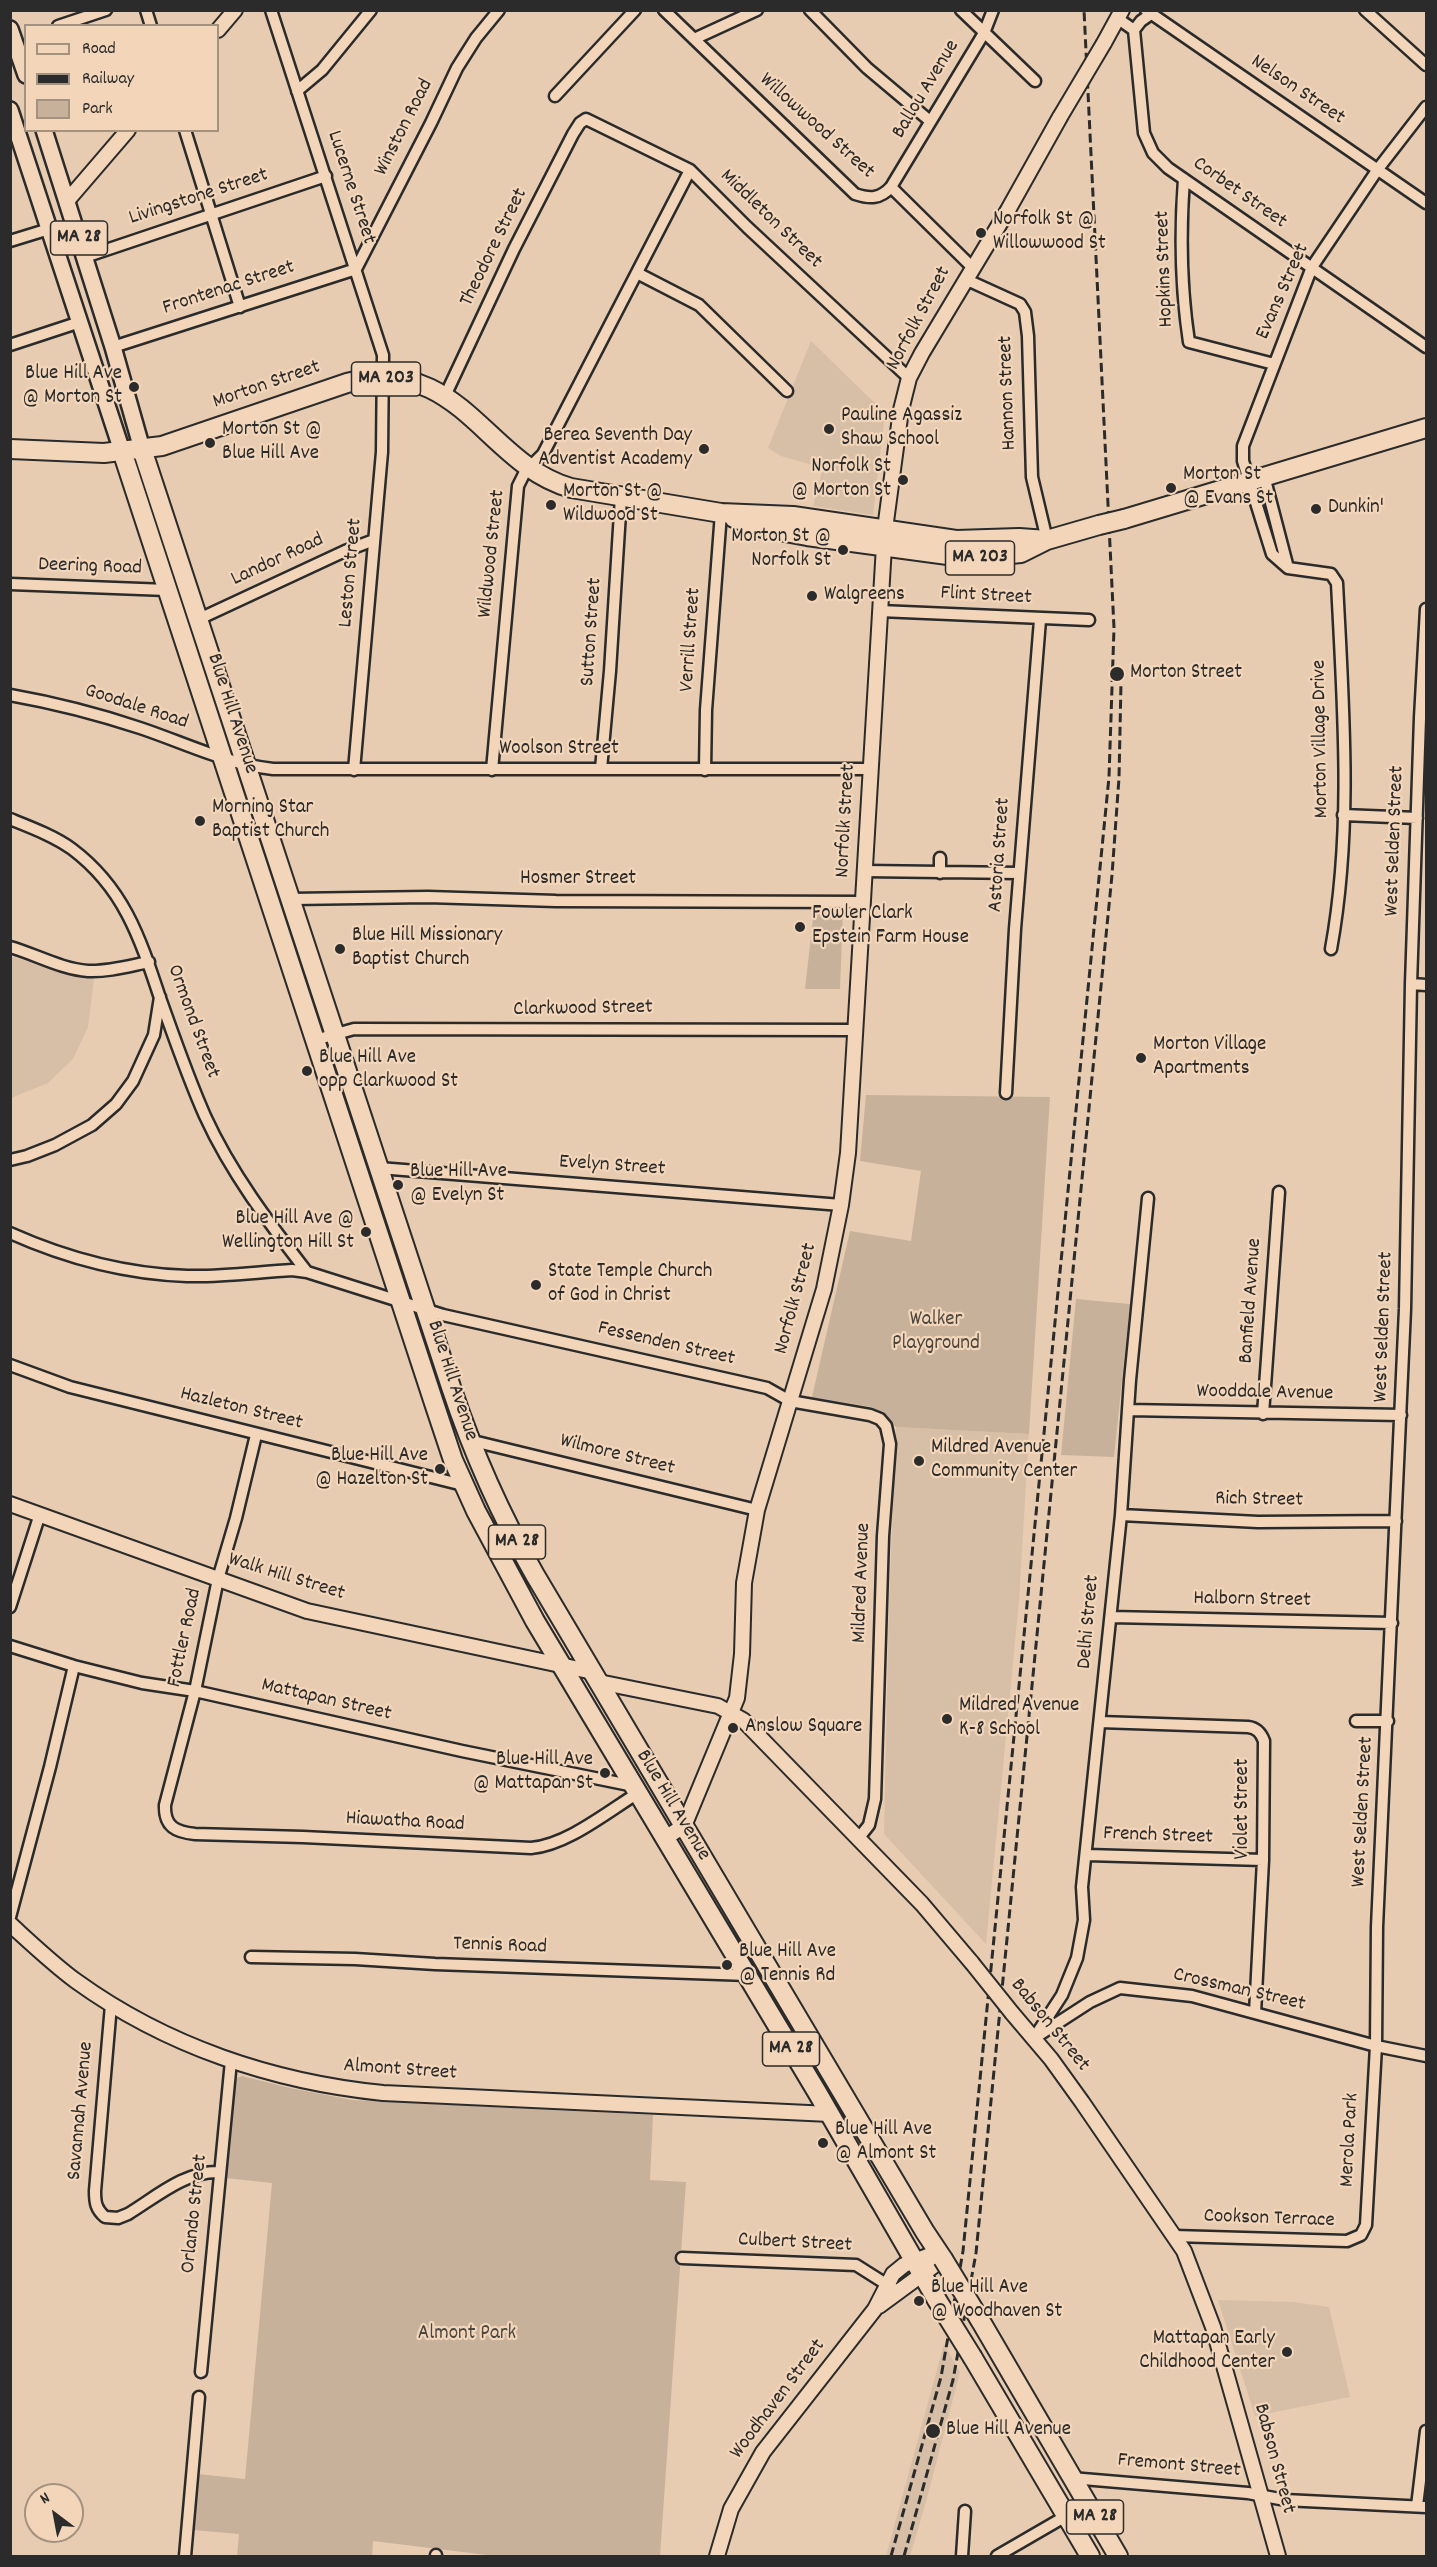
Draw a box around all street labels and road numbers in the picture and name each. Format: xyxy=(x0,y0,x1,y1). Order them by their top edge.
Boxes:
street label: Ballou Avenue xyxy=(888,36,966,144)
street label: Nelson Street xyxy=(1245,50,1349,132)
street label: Willowwood Street xyxy=(753,69,879,185)
street label: Winston Road xyxy=(370,75,440,181)
street label: Lucerne Street xyxy=(320,128,380,248)
street label: Corbet Street xyxy=(1187,152,1291,236)
street label: Livingstone Street xyxy=(126,164,272,232)
street label: Middleton Street xyxy=(714,165,826,275)
street label: Theodore Street xyxy=(455,185,535,311)
street label: Hopkins Street xyxy=(1151,210,1181,328)
road number: MA 28 xyxy=(50,221,107,255)
street label: Evans Street xyxy=(1252,240,1316,344)
street label: Frontenac Street xyxy=(160,256,298,322)
street label: Norfolk Street xyxy=(882,263,958,375)
street label: Hannon Street xyxy=(994,335,1024,451)
street label: Morton Street xyxy=(210,356,324,416)
road number: MA 203 xyxy=(352,362,420,396)
street label: Wildwood Street xyxy=(474,489,512,619)
street label: Leston Street xyxy=(335,517,369,629)
street label: Landor Road xyxy=(228,529,328,593)
road number: MA 203 xyxy=(946,541,1014,575)
street label: Deering Road xyxy=(38,554,142,582)
street label: Sutton Street xyxy=(577,577,609,687)
street label: Flint Street xyxy=(940,582,1032,612)
street label: Verrill Street xyxy=(676,587,708,693)
street label: Blue Hill Avenue xyxy=(200,651,262,777)
street label: Morton Village Drive xyxy=(1308,660,1336,818)
street label: Goodale Road xyxy=(81,679,191,737)
street label: Woolson Street xyxy=(499,737,619,763)
street label: Norfolk Street xyxy=(831,764,863,878)
street label: West Selden Street xyxy=(1381,765,1411,917)
street label: Astoria Street xyxy=(984,797,1018,913)
street label: Hosmer Street xyxy=(520,867,636,893)
street label: Ormond Street xyxy=(160,962,224,1082)
street label: Clarkwood Street xyxy=(513,996,653,1024)
street label: Evelyn Street xyxy=(558,1151,666,1183)
street label: Banfield Avenue xyxy=(1235,1237,1269,1365)
street label: Norfolk Street xyxy=(770,1241,824,1357)
street label: West Selden Street xyxy=(1370,1251,1400,1403)
street label: Fessenden Street xyxy=(595,1317,737,1373)
street label: Blue Hill Avenue xyxy=(420,1318,482,1444)
street label: Wooddale Avenue xyxy=(1196,1380,1334,1408)
street label: Hazleton Street xyxy=(177,1383,305,1437)
street label: Wilmore Street xyxy=(557,1430,677,1482)
street label: Rich Street xyxy=(1215,1488,1303,1514)
street label: Mildred Avenue xyxy=(848,1523,878,1643)
road number: MA 28 xyxy=(488,1525,546,1559)
street label: Walk Hill Street xyxy=(225,1548,347,1608)
street label: Delhi Street xyxy=(1073,1574,1107,1670)
street label: Fottler Road xyxy=(163,1586,209,1690)
street label: Halborn Street xyxy=(1193,1587,1311,1615)
street label: Mattapan Street xyxy=(259,1674,393,1728)
street label: West Selden Street xyxy=(1347,1736,1381,1888)
street label: Blue Hill Avenue xyxy=(629,1746,715,1866)
street label: Violet Street xyxy=(1231,1758,1257,1860)
street label: Hiawatha Road xyxy=(345,1807,465,1839)
street label: French Street xyxy=(1103,1822,1213,1852)
street label: Tennis Road xyxy=(453,1933,547,1961)
street label: Crossman Street xyxy=(1170,1964,1308,2018)
street label: Babson Street xyxy=(1004,1974,1094,2078)
road number: MA 28 xyxy=(762,2032,820,2066)
street label: Savannah Avenue xyxy=(63,2041,101,2181)
street label: Almont Street xyxy=(342,2054,458,2088)
street label: Merola Park xyxy=(1336,2092,1366,2188)
street label: Orlando Street xyxy=(177,2153,215,2275)
street label: Cookson Terrace xyxy=(1203,2205,1335,2235)
street label: Culbert Street xyxy=(737,2228,853,2260)
street label: Woodhaven Street xyxy=(726,2335,832,2465)
street label: Babson Street xyxy=(1246,2401,1300,2517)
street label: Fremont Street xyxy=(1116,2449,1242,2485)
road number: MA 28 xyxy=(1066,2500,1124,2534)

